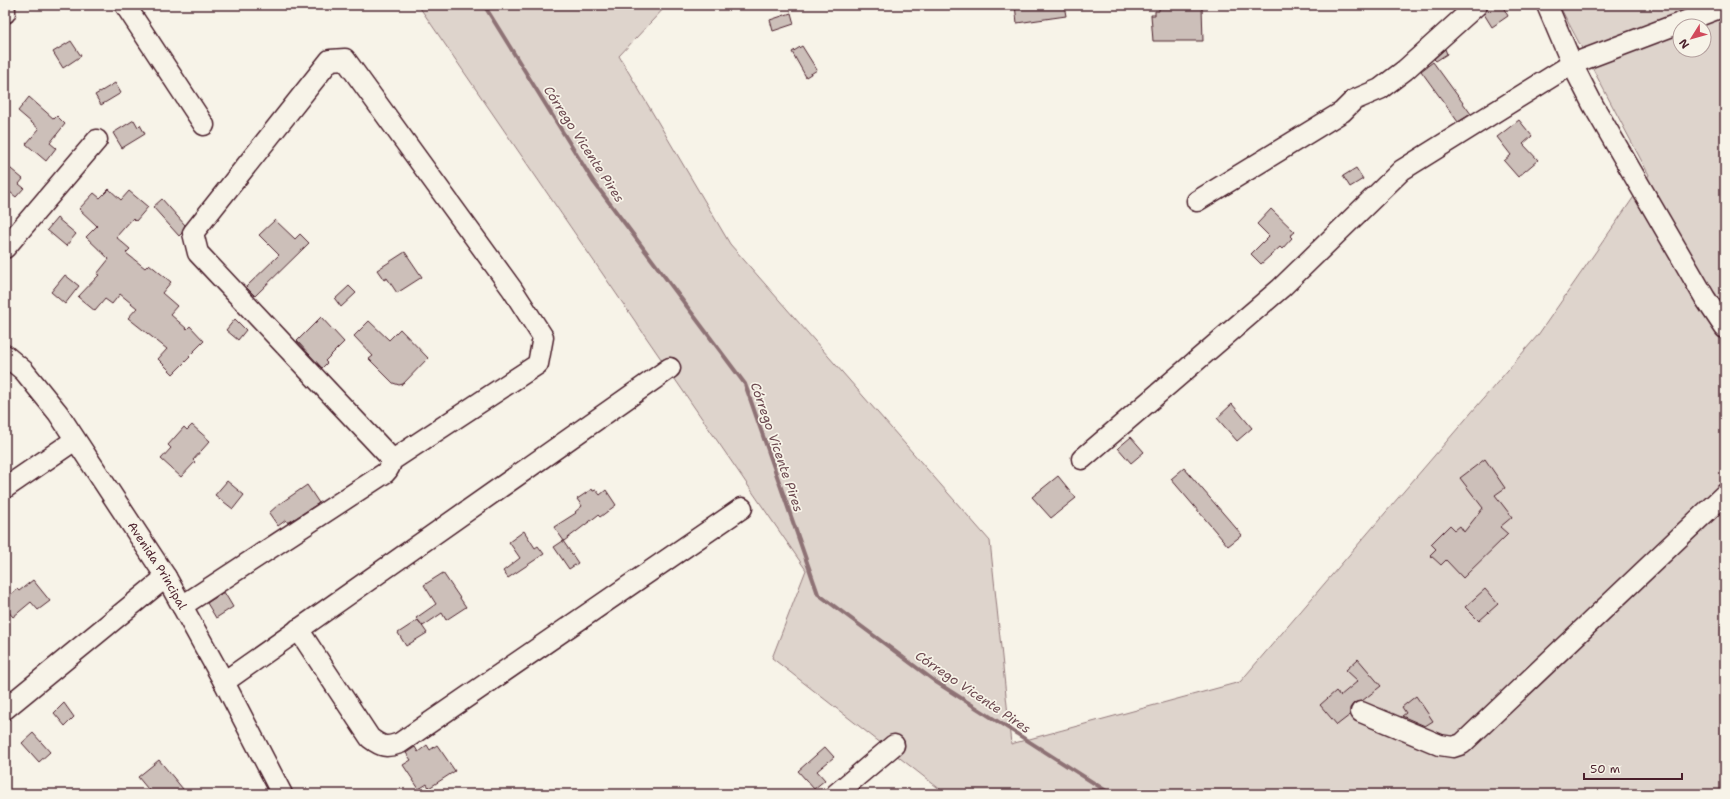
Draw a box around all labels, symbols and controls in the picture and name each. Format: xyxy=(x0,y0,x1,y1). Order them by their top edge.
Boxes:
north arrow xyxy=(1672,18,1712,58)
text: N xyxy=(1676,35,1693,52)
water label: Córrego Vicente Pires xyxy=(540,82,628,206)
water label: Córrego Vicente Pires xyxy=(747,380,807,514)
street label: Avenida Principal xyxy=(124,519,191,613)
water label: Córrego Vicente Pires xyxy=(912,647,1034,737)
scale bar xyxy=(1584,755,1682,781)
text: 50 m xyxy=(1590,761,1620,777)

